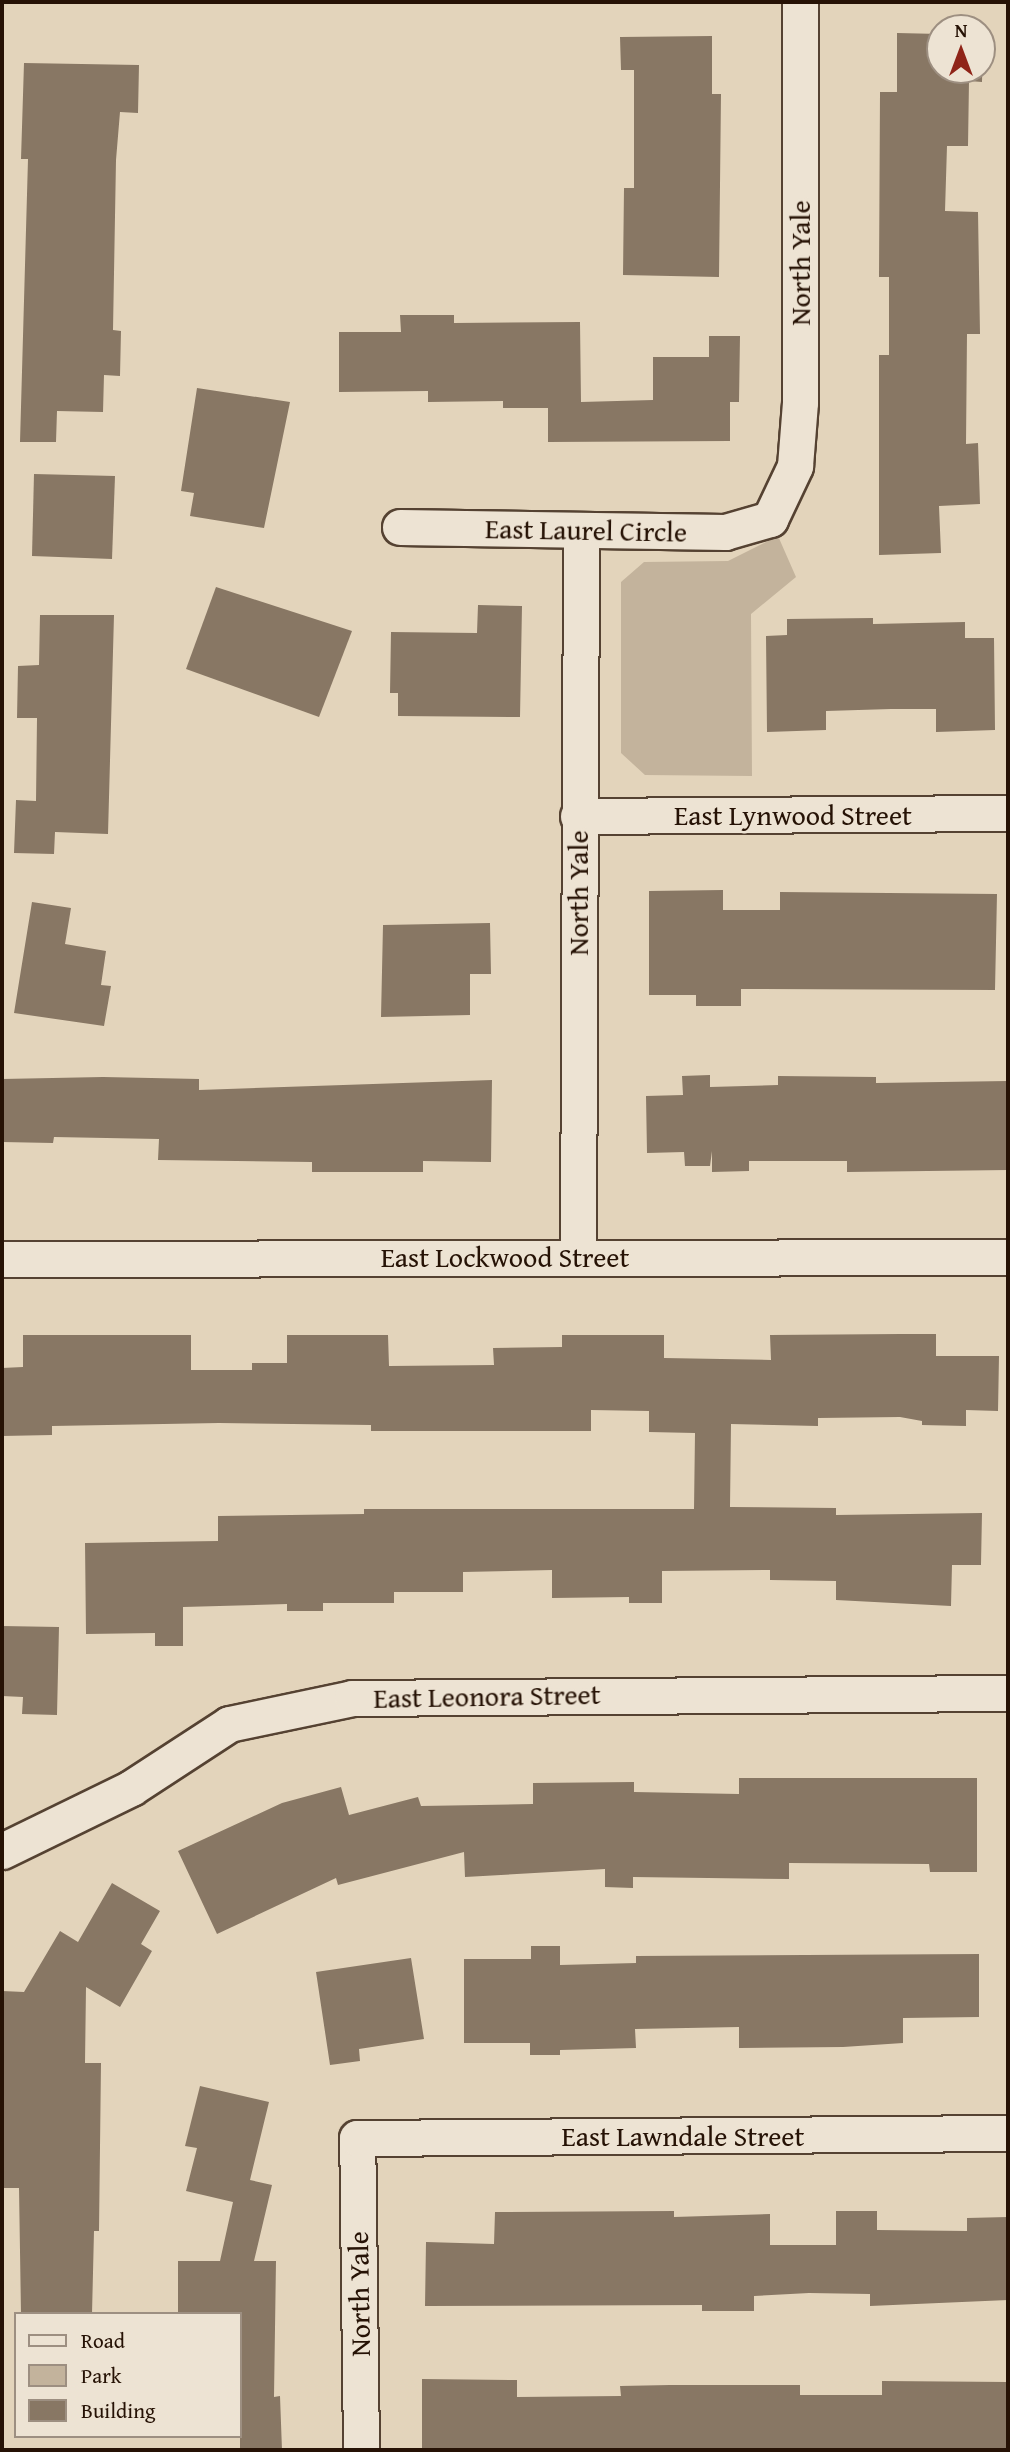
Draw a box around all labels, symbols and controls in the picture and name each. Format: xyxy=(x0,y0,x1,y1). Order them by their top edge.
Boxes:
north arrow xyxy=(926,14,996,84)
text: N xyxy=(955,16,967,44)
street label: North Yale xyxy=(783,200,817,326)
street label: East Laurel Circle xyxy=(485,511,687,549)
street label: East Lynwood Street xyxy=(674,798,912,832)
street label: North Yale xyxy=(561,830,595,956)
street label: East Lockwood Street xyxy=(381,1240,629,1274)
street label: East Leonora Street xyxy=(373,1677,601,1715)
street label: East Lawndale Street xyxy=(562,2119,804,2153)
street label: North Yale xyxy=(341,2231,377,2357)
legend xyxy=(14,2312,242,2438)
text: Road xyxy=(81,2325,125,2356)
text: Park xyxy=(81,2360,122,2391)
text: Building xyxy=(81,2395,155,2426)

